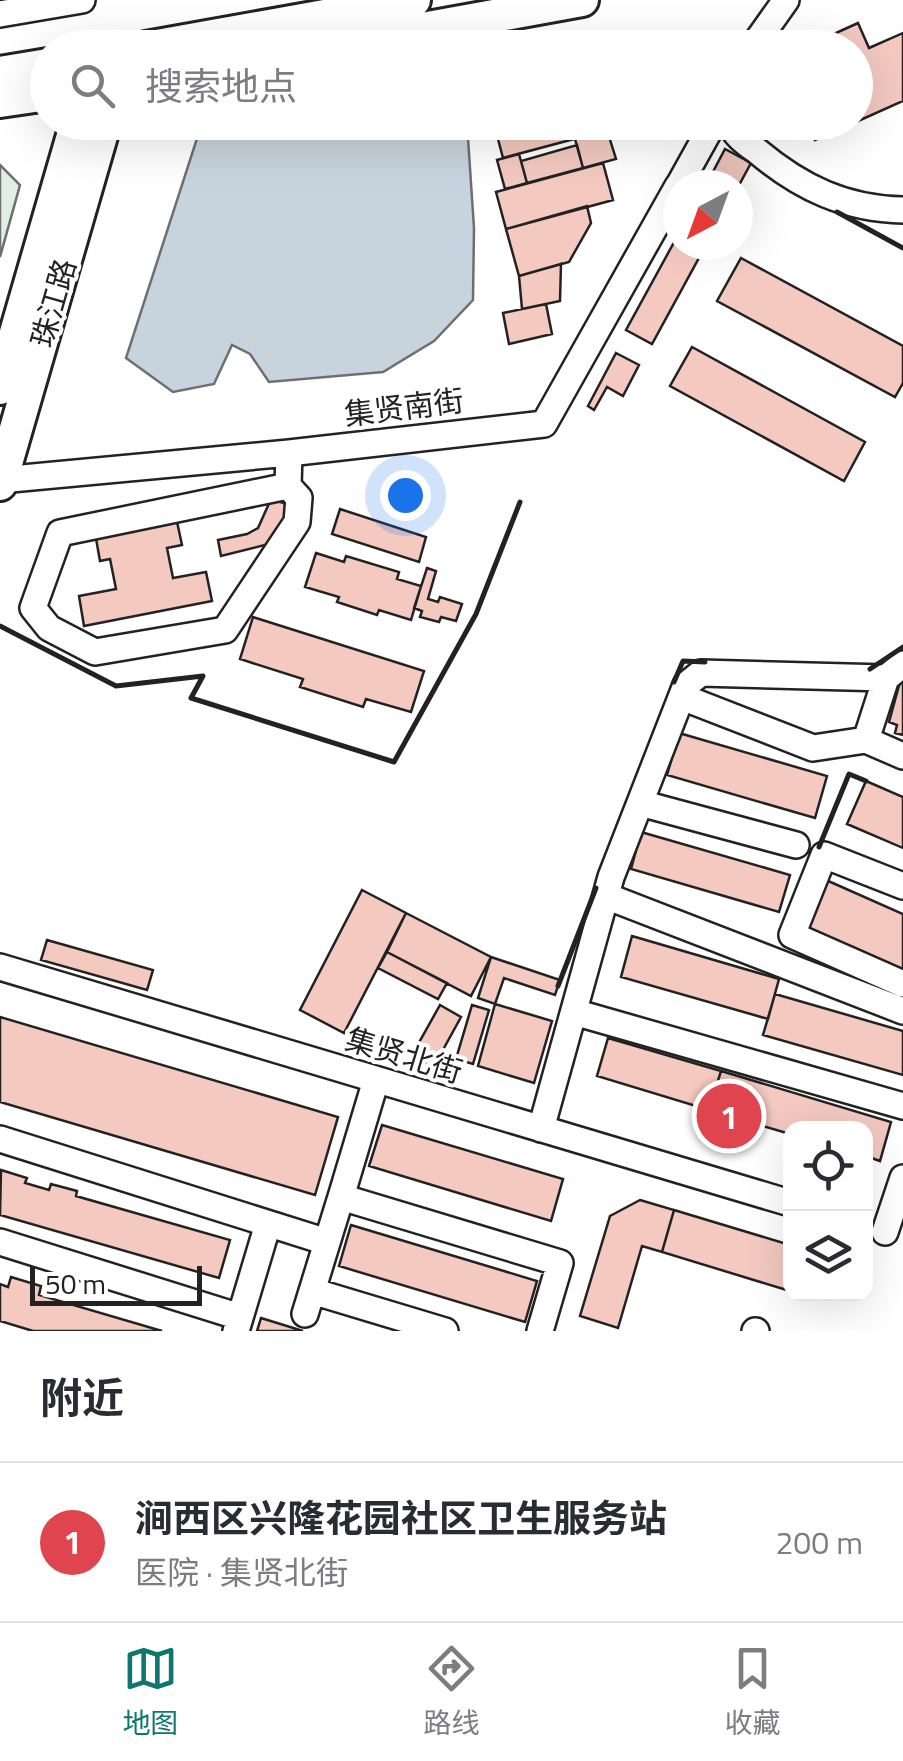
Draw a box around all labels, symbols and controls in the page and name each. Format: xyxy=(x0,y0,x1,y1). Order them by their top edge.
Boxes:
search box xyxy=(30,30,873,140)
text: 搜索地点 xyxy=(145,57,297,115)
icon: search xyxy=(65,58,120,113)
north arrow xyxy=(663,170,753,260)
street label: 珠江路 xyxy=(18,253,88,353)
street label: 集贤南街 xyxy=(342,377,466,437)
your location xyxy=(380,470,431,521)
street label: 集贤北街 xyxy=(340,1015,468,1095)
pin: 1 xyxy=(696,1078,762,1154)
map controls xyxy=(783,1121,873,1301)
button: locate xyxy=(783,1121,873,1211)
button: layers xyxy=(783,1211,873,1301)
scale bar xyxy=(30,1261,202,1306)
text: 50 m xyxy=(45,1262,106,1305)
text: 附近 xyxy=(40,1365,124,1429)
text: 涧西区兴隆花园社区卫生服务站 xyxy=(135,1489,667,1547)
text: 1 xyxy=(64,1518,81,1566)
text: 200 m xyxy=(775,1518,863,1566)
text: 医院 · 集贤北街 xyxy=(135,1548,348,1596)
tab: 地图 xyxy=(122,1641,179,1744)
tab: 路线 xyxy=(423,1641,480,1744)
tab: 收藏 xyxy=(724,1641,781,1744)

